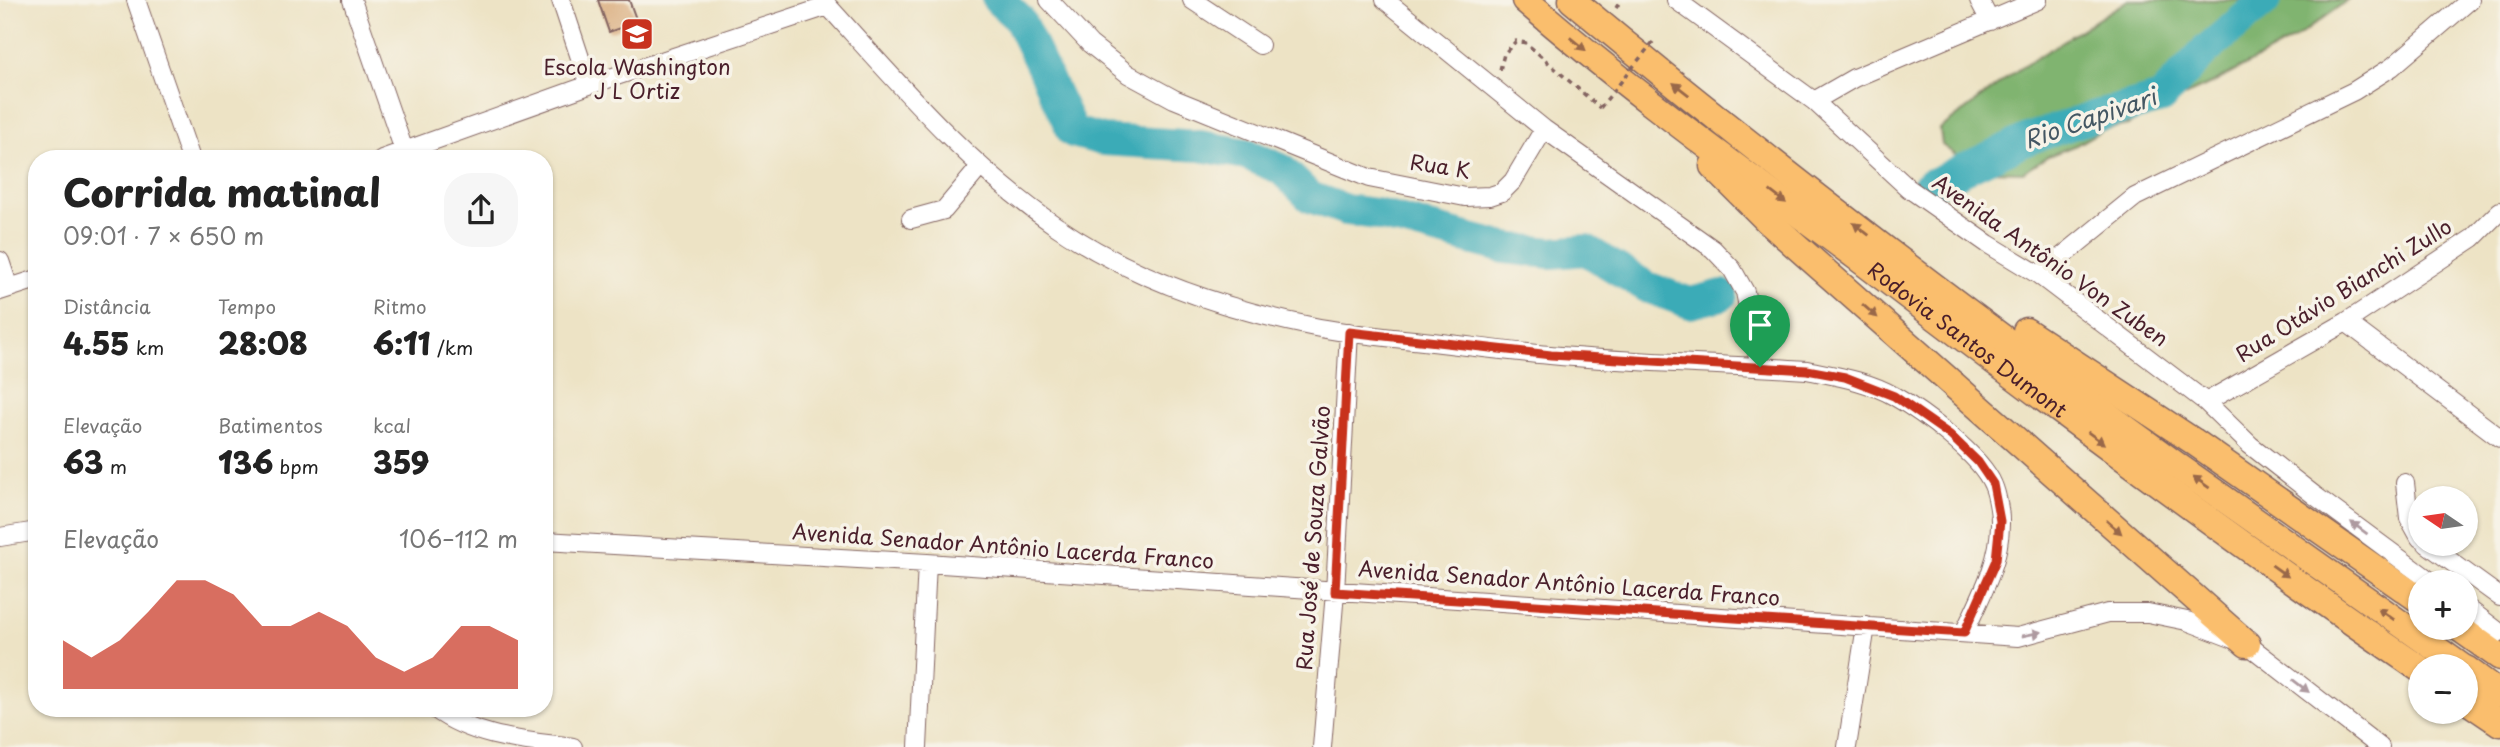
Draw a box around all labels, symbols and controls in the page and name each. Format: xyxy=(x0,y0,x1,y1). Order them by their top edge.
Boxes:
school or university icon: Escola Washington J L Ortiz xyxy=(618,15,656,53)
one-way arrow xyxy=(1568,36,1586,51)
place label: Escola Washington J L Ortiz xyxy=(543,50,731,106)
water label: Rio Capivari xyxy=(2019,78,2164,157)
one-way arrow xyxy=(1673,82,1691,97)
street label: Rua K xyxy=(1408,144,1473,186)
text: Corrida matinal xyxy=(63,163,380,220)
street label: Avenida Antônio Von Zuben xyxy=(1927,166,2176,353)
button: share xyxy=(444,173,518,247)
one-way arrow xyxy=(1768,190,1786,205)
street label: Rua Otávio Bianchi Zullo xyxy=(2229,210,2457,369)
text: 09:01 · 7 × 650 m xyxy=(63,218,264,253)
one-way arrow xyxy=(1852,222,1870,236)
street label: Rodovia Santos Dumont xyxy=(1862,253,2075,425)
text: Distância xyxy=(63,292,151,320)
text: Tempo xyxy=(218,292,276,320)
text: Ritmo xyxy=(373,292,427,320)
pin xyxy=(1730,295,1790,367)
one-way arrow xyxy=(1861,303,1879,319)
icon: arrive xyxy=(1741,306,1779,344)
text: 4.55 xyxy=(63,320,130,365)
text: 28:08 xyxy=(218,320,308,365)
text: 6:11 xyxy=(373,320,431,365)
text: km xyxy=(130,333,164,361)
text: /km xyxy=(431,333,473,361)
street label: Rua José de Souza Galvão xyxy=(1287,404,1337,671)
text: Elevação xyxy=(63,411,142,439)
text: Batimentos xyxy=(218,411,322,439)
text: kcal xyxy=(373,411,411,439)
one-way arrow xyxy=(2087,430,2105,444)
text: 63 xyxy=(63,439,103,484)
text: 136 xyxy=(218,439,273,484)
text: 359 xyxy=(373,439,429,484)
text: m xyxy=(103,452,127,480)
text: bpm xyxy=(273,452,319,480)
one-way arrow xyxy=(2192,475,2210,489)
north arrow xyxy=(2408,486,2478,556)
map controls xyxy=(2408,486,2478,724)
street label: Avenida Senador Antônio Lacerda Franco xyxy=(791,514,1215,576)
one-way arrow xyxy=(2105,518,2122,534)
text: Elevação xyxy=(63,521,159,556)
text: 106–112 m xyxy=(399,521,518,556)
one-way arrow xyxy=(2349,521,2368,535)
street label: Avenida Senador Antônio Lacerda Franco xyxy=(1357,551,1781,613)
one-way arrow xyxy=(2271,564,2289,578)
button: + xyxy=(2408,570,2478,640)
one-way arrow xyxy=(2377,607,2395,621)
one-way arrow xyxy=(2021,629,2043,640)
button: − xyxy=(2408,654,2478,724)
one-way arrow xyxy=(2292,678,2310,693)

